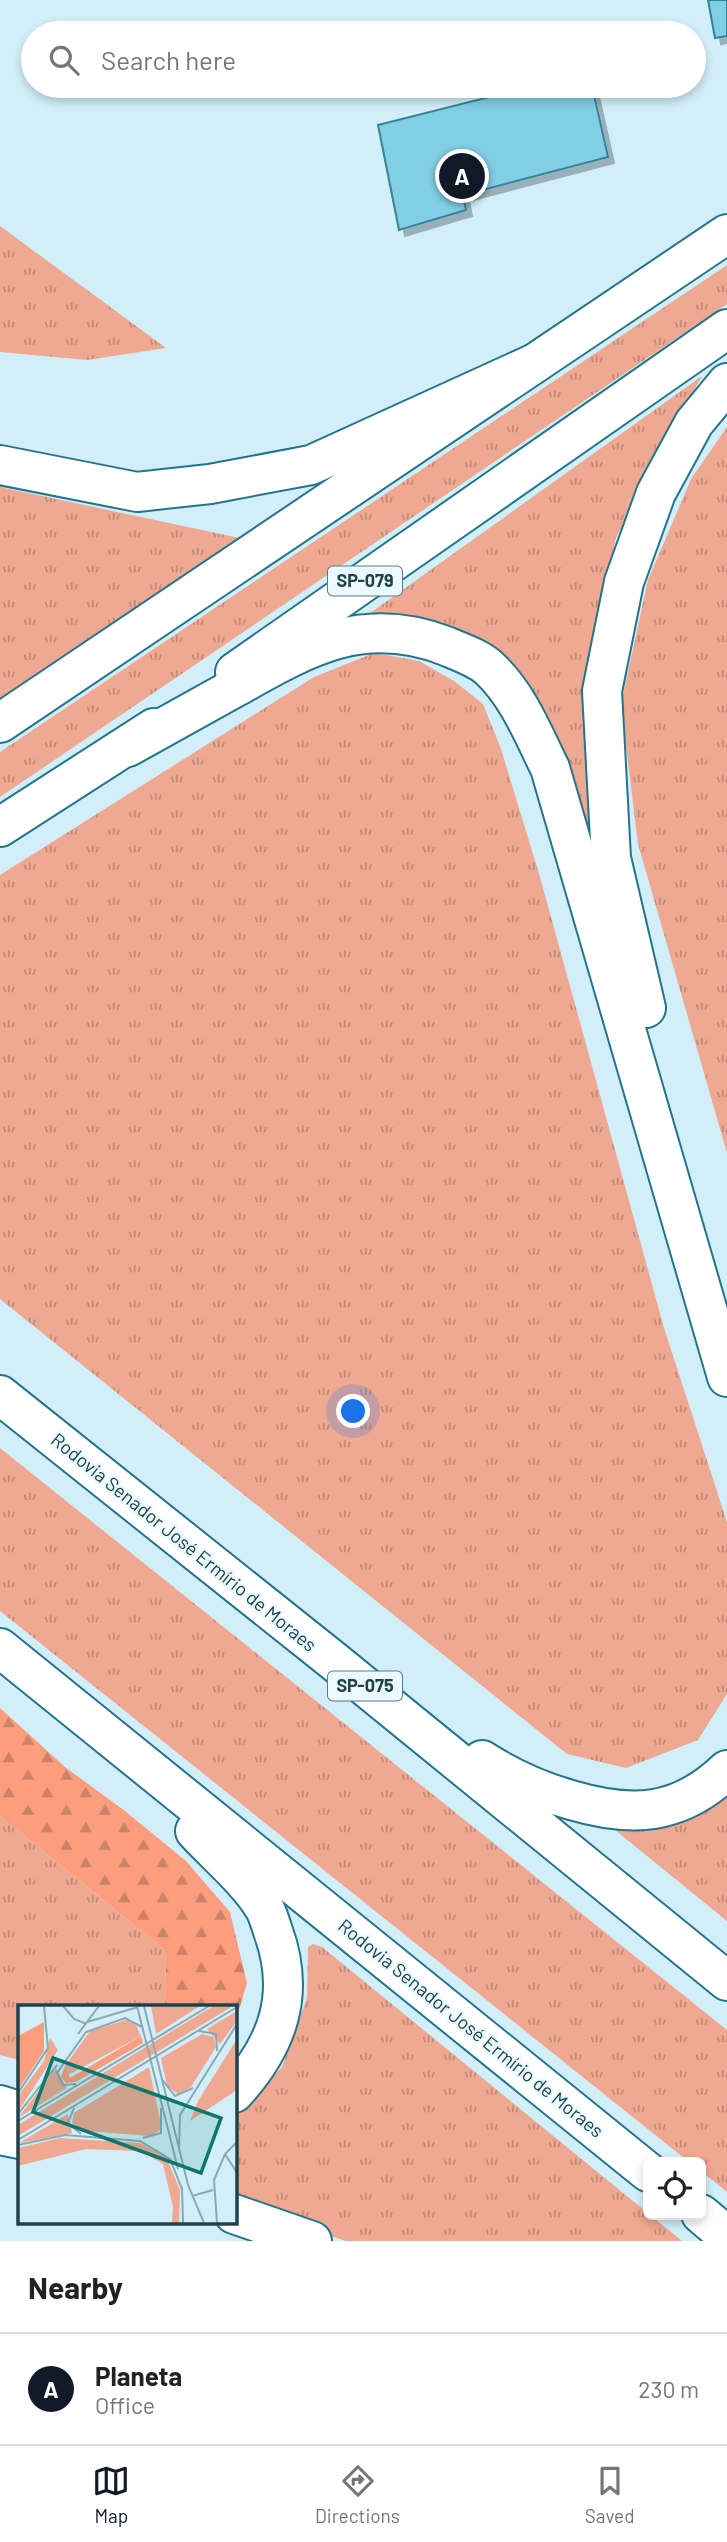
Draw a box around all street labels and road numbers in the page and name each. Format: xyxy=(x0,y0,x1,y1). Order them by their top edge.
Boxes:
road number: SP-079 xyxy=(328,566,402,596)
street label: Rodovia Senador José Ermírio de Moraes xyxy=(47,1427,322,1656)
road number: SP-075 xyxy=(328,1672,402,1700)
street label: Rodovia Senador José Ermírio de Moraes xyxy=(334,1913,609,2142)

